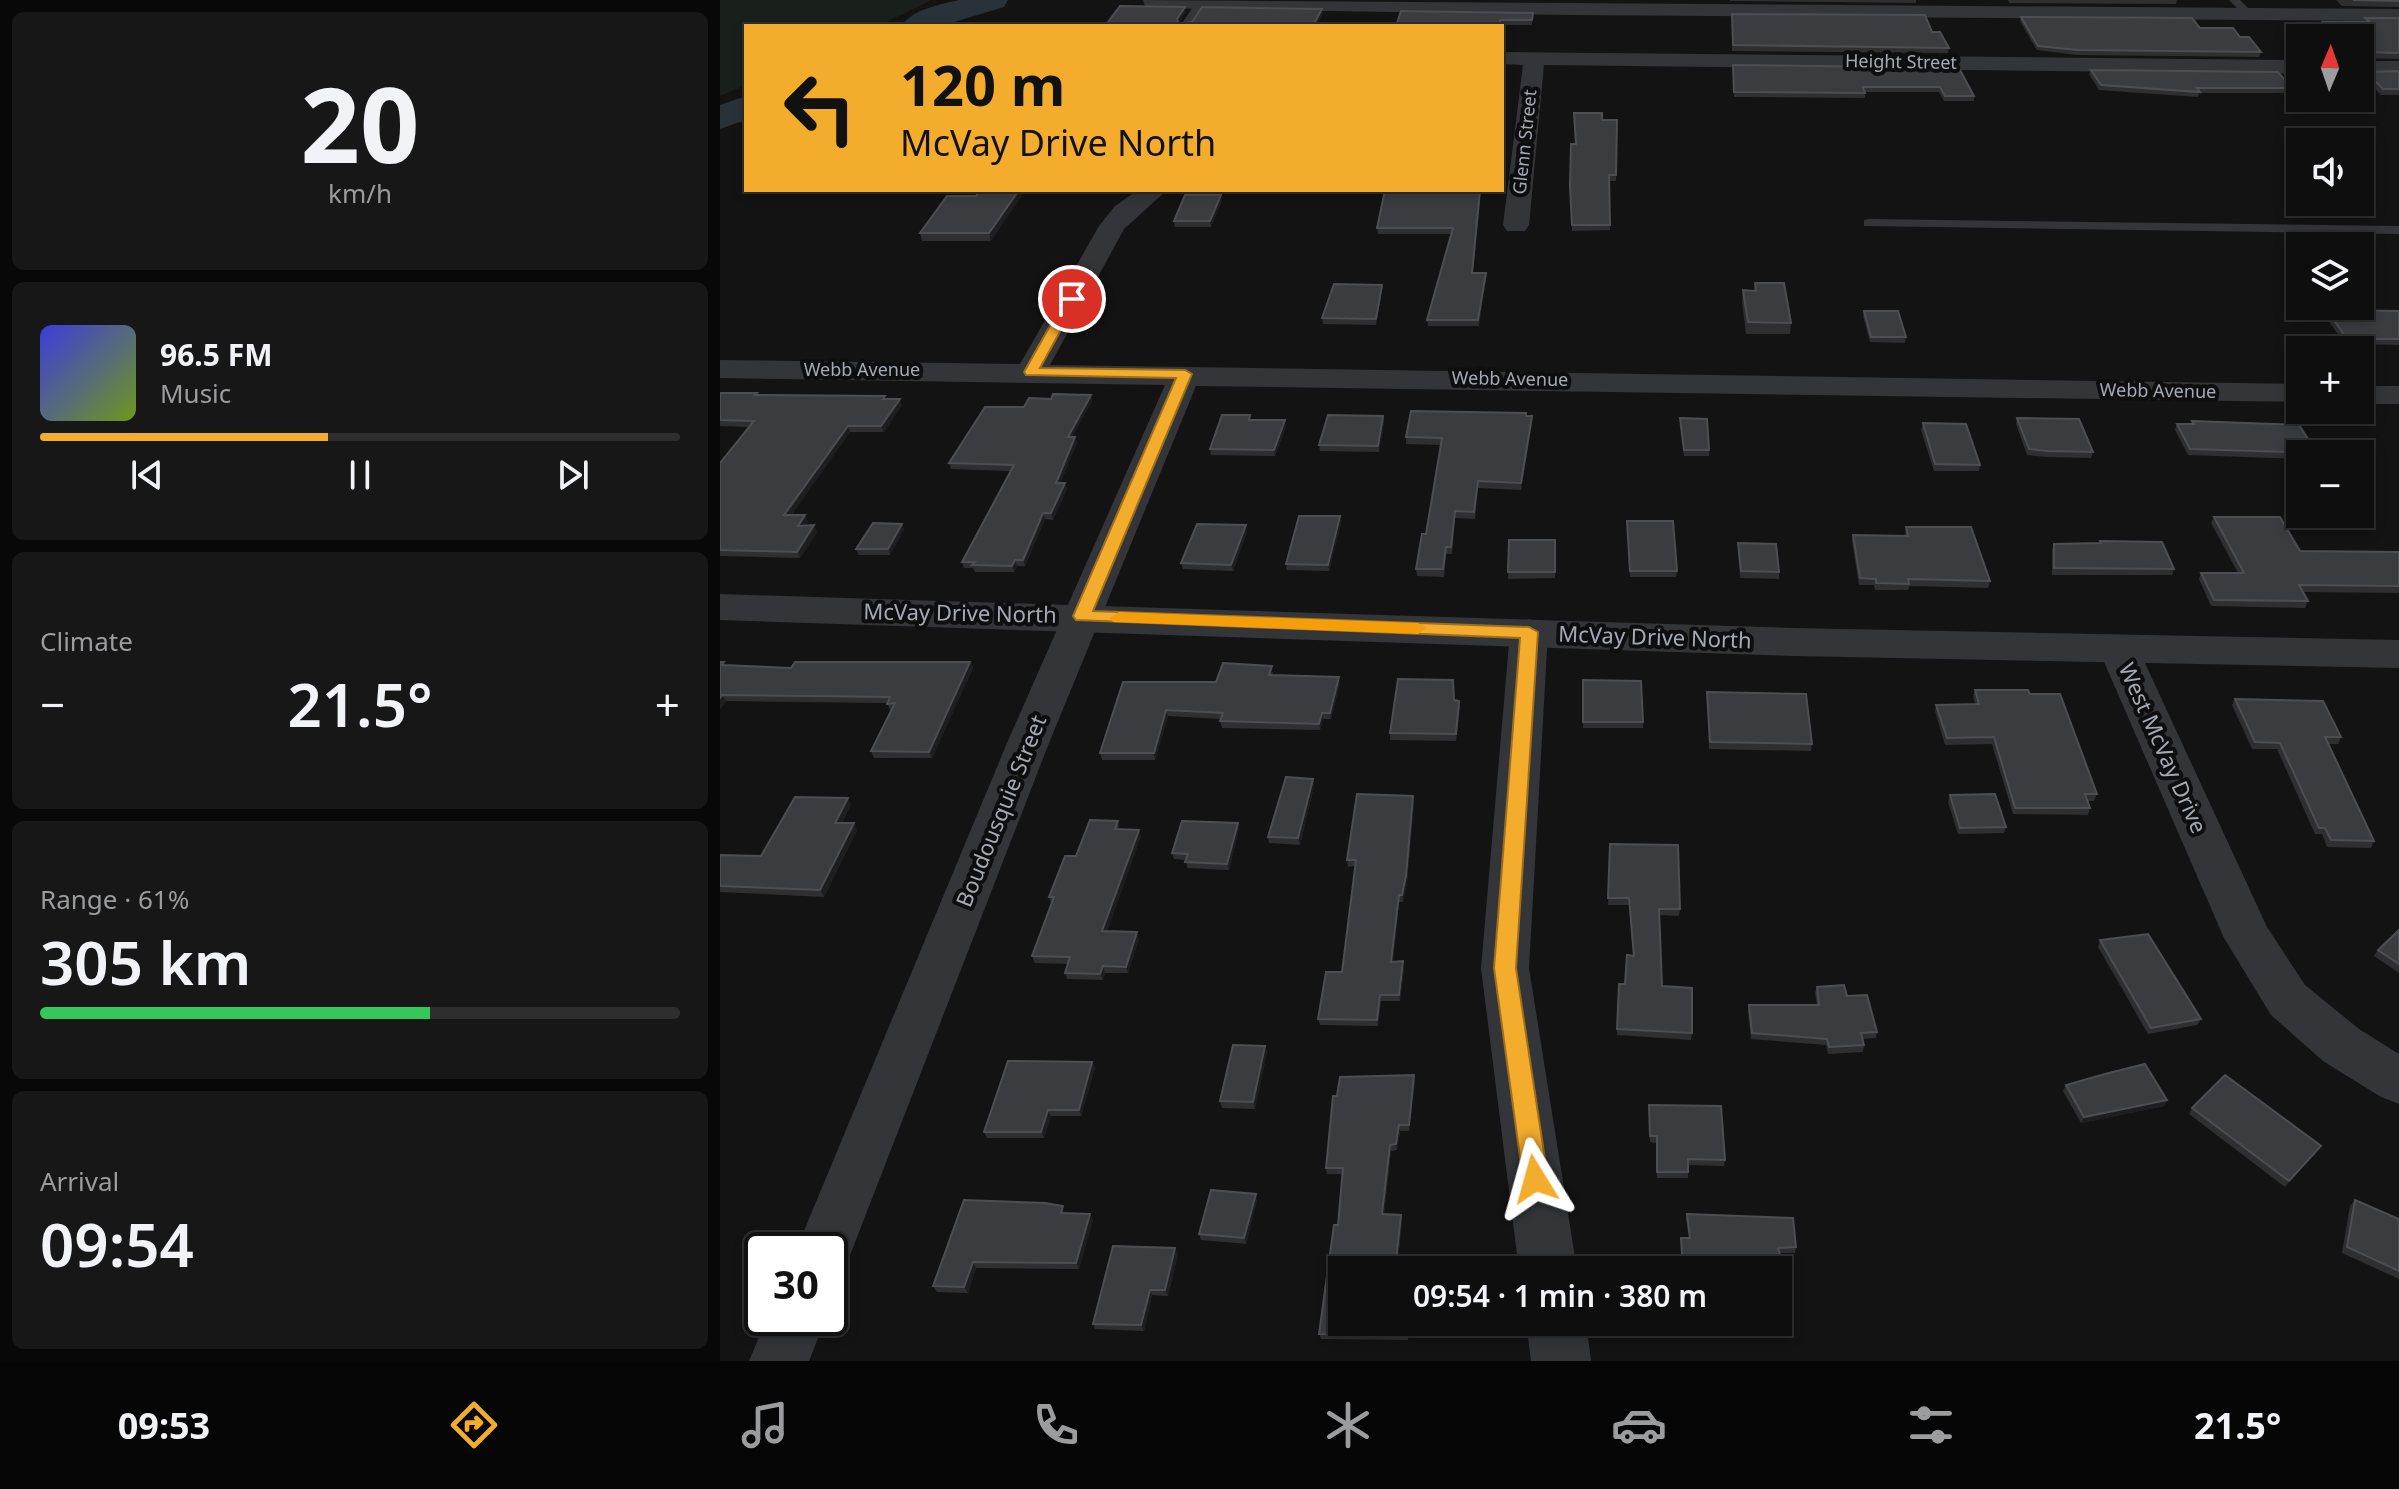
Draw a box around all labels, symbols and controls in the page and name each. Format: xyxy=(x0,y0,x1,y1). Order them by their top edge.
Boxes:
north arrow xyxy=(2286,24,2374,112)
map controls xyxy=(2286,24,2374,528)
text: 120 m xyxy=(900,46,1065,122)
street label: Height Street xyxy=(1845,48,1958,74)
text: 20 xyxy=(301,52,419,193)
icon: left xyxy=(768,56,872,160)
street label: Glenn Street xyxy=(1507,88,1541,195)
text: McVay Drive North xyxy=(900,118,1216,167)
button: sound xyxy=(2286,128,2374,216)
text: km/h xyxy=(328,175,392,211)
button: layers xyxy=(2286,232,2374,320)
pin xyxy=(1038,265,1106,333)
icon: arrive xyxy=(1050,277,1094,321)
text: 96.5 FM xyxy=(160,334,272,375)
button: + xyxy=(2286,336,2374,424)
street label: Webb Avenue xyxy=(804,357,920,381)
street label: Webb Avenue xyxy=(1452,365,1568,391)
text: Music xyxy=(160,375,231,411)
street label: Webb Avenue xyxy=(2100,377,2216,403)
button: − xyxy=(2286,440,2374,528)
icon: previous xyxy=(125,453,169,497)
icon: pause xyxy=(338,453,382,497)
icon: next xyxy=(551,453,595,497)
street label: McVay Drive North xyxy=(863,595,1057,629)
street label: McVay Drive North xyxy=(1558,618,1752,654)
text: Climate xyxy=(40,623,133,659)
street label: West McVay Drive xyxy=(2113,658,2215,838)
text: 21.5° xyxy=(287,663,433,745)
text: − xyxy=(40,674,65,734)
text: + xyxy=(655,674,680,734)
street label: Boudousquie Street xyxy=(948,710,1052,911)
text: Range · 61% xyxy=(40,881,189,917)
text: 305 km xyxy=(40,921,251,1003)
position arrow xyxy=(1493,1137,1577,1221)
text: Arrival xyxy=(40,1163,119,1199)
text: 09:54 xyxy=(40,1203,194,1285)
speed limit sign: 30 xyxy=(744,1232,848,1336)
text: 09:54 · 1 min · 380 m xyxy=(1413,1275,1707,1316)
icon: directions xyxy=(446,1397,502,1453)
icon: music xyxy=(737,1397,793,1453)
icon: phone xyxy=(1028,1397,1084,1453)
icon: climate xyxy=(1320,1397,1376,1453)
icon: car xyxy=(1611,1397,1667,1453)
icon: filters xyxy=(1903,1397,1959,1453)
text: 09:53 xyxy=(118,1401,210,1450)
text: 21.5° xyxy=(2194,1401,2281,1450)

